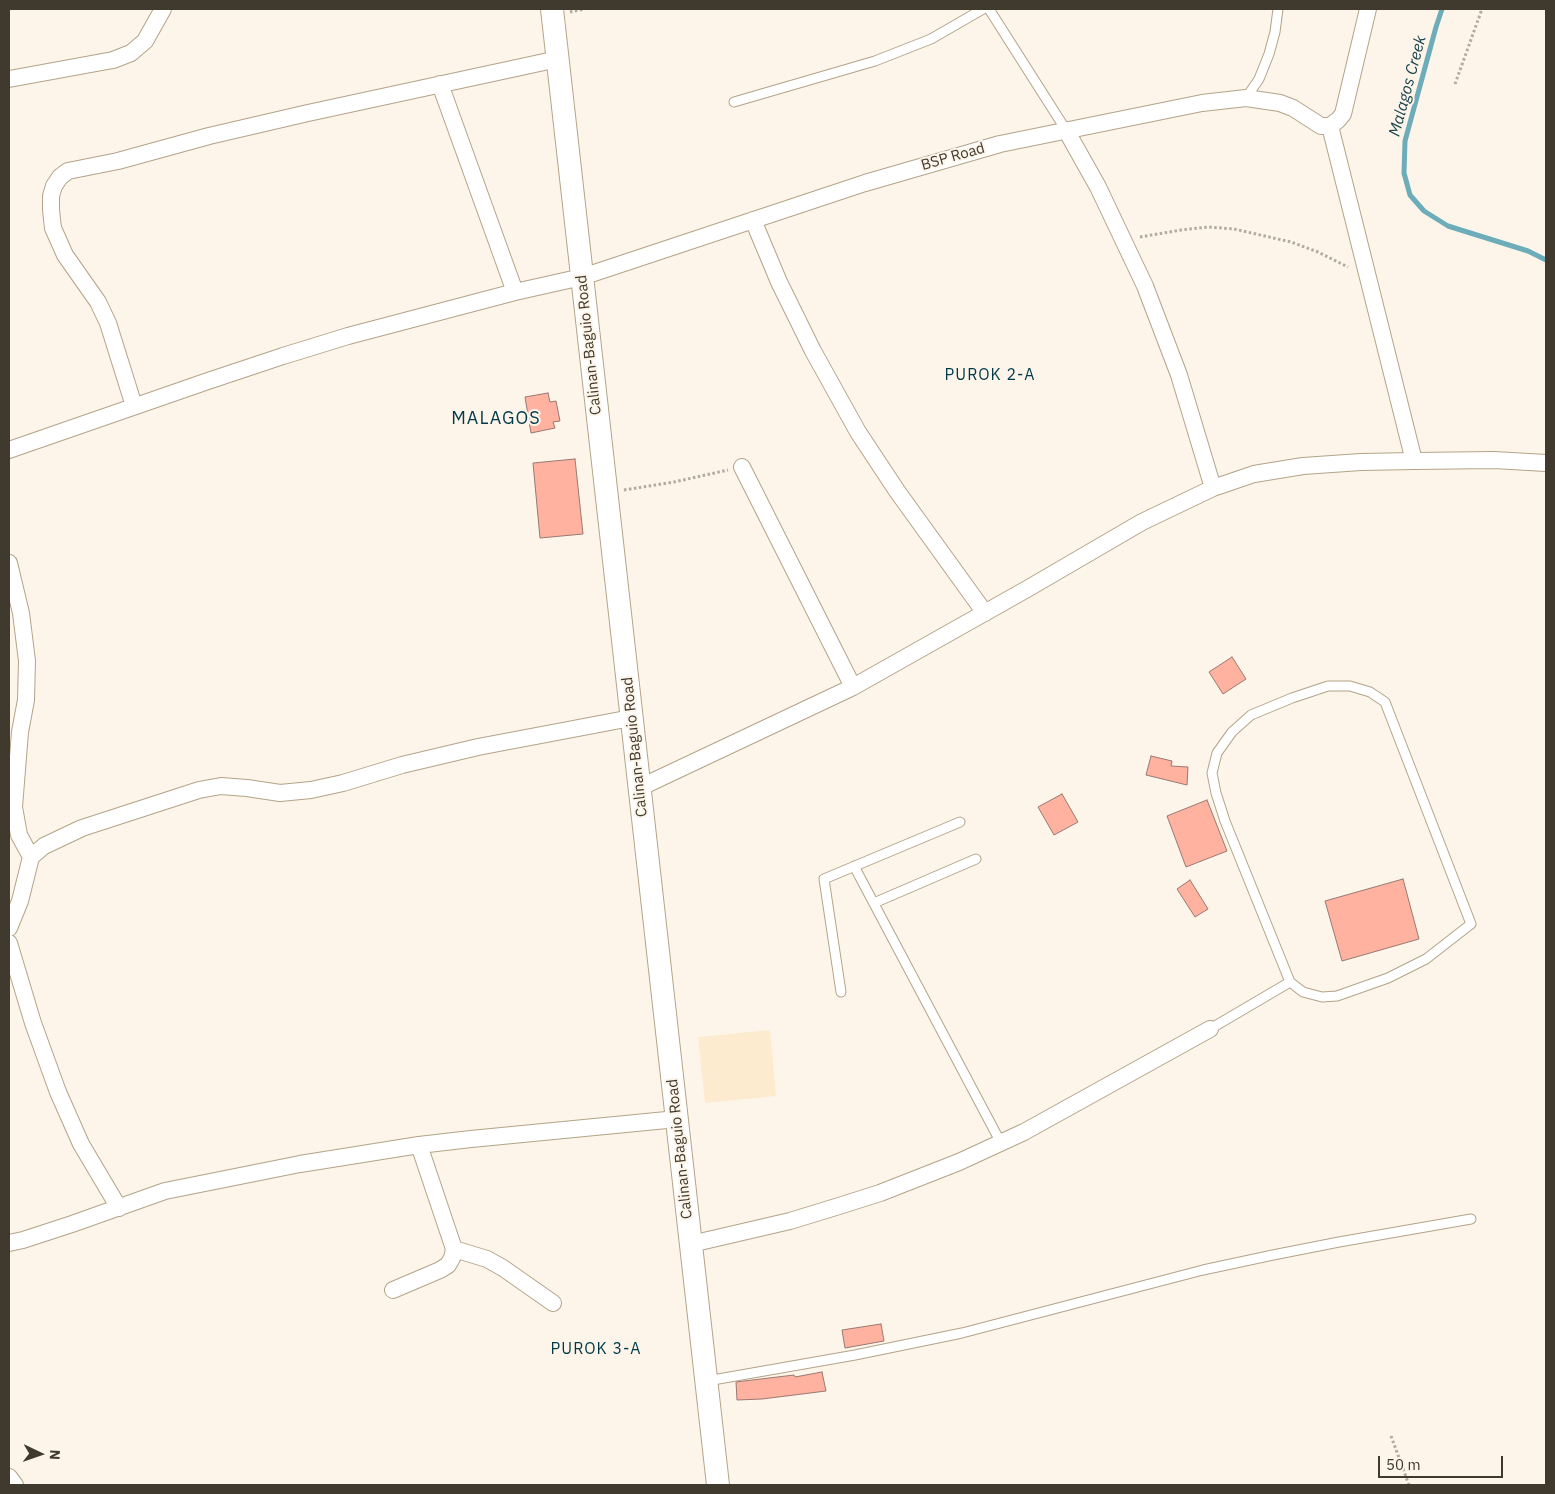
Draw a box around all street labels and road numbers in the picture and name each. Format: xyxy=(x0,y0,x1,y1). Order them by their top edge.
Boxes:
street label: BSP Road xyxy=(919,139,987,175)
street label: Calinan-Baguio Road xyxy=(573,274,605,416)
street label: Calinan-Baguio Road xyxy=(619,676,651,818)
street label: Calinan-Baguio Road xyxy=(664,1078,696,1220)

